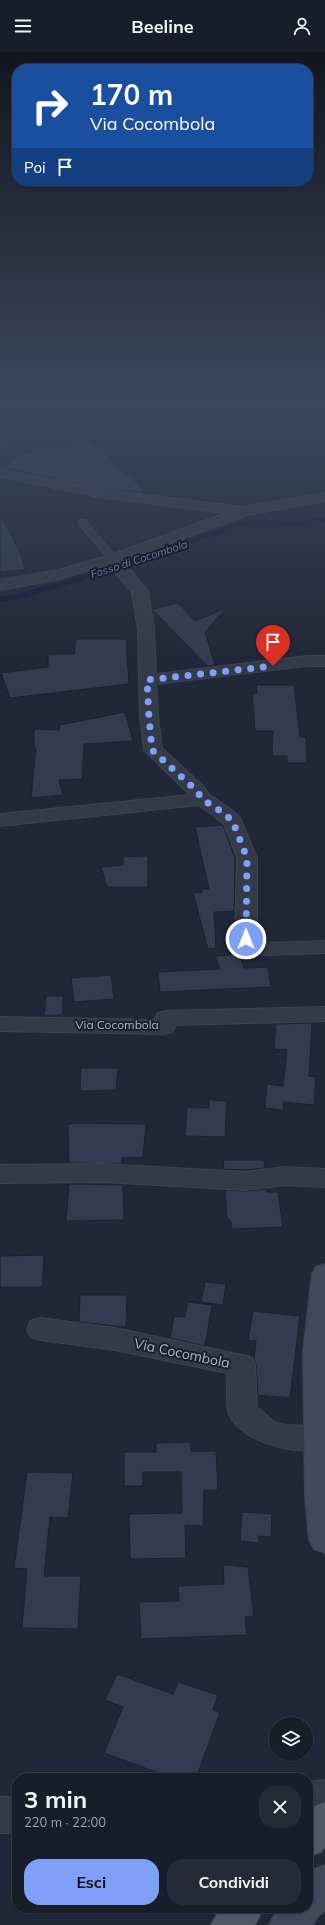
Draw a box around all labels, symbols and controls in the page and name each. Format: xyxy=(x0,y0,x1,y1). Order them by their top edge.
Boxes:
icon: menu xyxy=(12,15,34,37)
text: Beeline xyxy=(131,15,194,38)
icon: person xyxy=(291,15,313,37)
text: 170 m xyxy=(90,77,173,112)
icon: right xyxy=(24,80,76,132)
text: Via Cocombola xyxy=(90,112,215,135)
icon: arrive xyxy=(54,156,76,178)
text: Poi xyxy=(24,158,46,177)
water label: Fosso di Cocombola xyxy=(89,537,190,581)
pin xyxy=(256,625,290,666)
icon: arrive xyxy=(262,631,284,653)
position arrow xyxy=(225,918,267,960)
street label: Via Cocombola xyxy=(75,1017,159,1032)
street label: Via Cocombola xyxy=(132,1334,232,1372)
map controls xyxy=(269,1717,313,1761)
button: layers xyxy=(269,1717,313,1761)
text: 3 min xyxy=(24,1784,87,1814)
button: close xyxy=(259,1786,301,1828)
text: 220 m · 22:00 xyxy=(24,1814,106,1830)
button: Esci xyxy=(24,1859,159,1905)
button: Condividi xyxy=(167,1859,301,1905)

